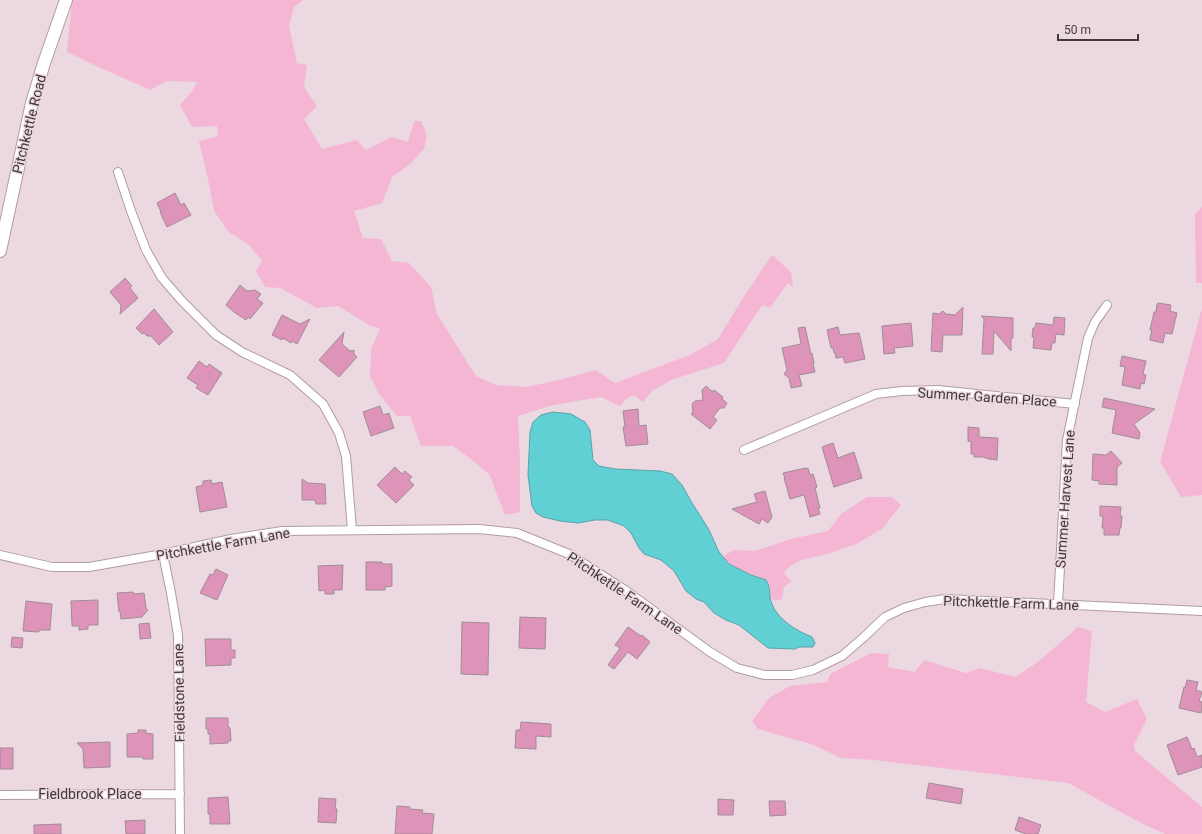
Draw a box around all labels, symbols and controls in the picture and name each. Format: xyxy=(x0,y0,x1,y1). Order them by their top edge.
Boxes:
scale bar xyxy=(1058,16,1138,42)
text: 50 m xyxy=(1064,23,1091,37)
street label: Pitchkettle Road xyxy=(9,73,49,175)
street label: Summer Garden Place xyxy=(917,384,1057,410)
street label: Summer Harvest Lane xyxy=(1052,429,1078,569)
street label: Pitchkettle Farm Lane xyxy=(155,524,291,564)
street label: Pitchkettle Farm Lane xyxy=(564,548,686,638)
street label: Pitchkettle Farm Lane xyxy=(943,593,1079,613)
street label: Fieldstone Lane xyxy=(170,644,188,742)
street label: Fieldbrook Place xyxy=(38,786,142,802)

